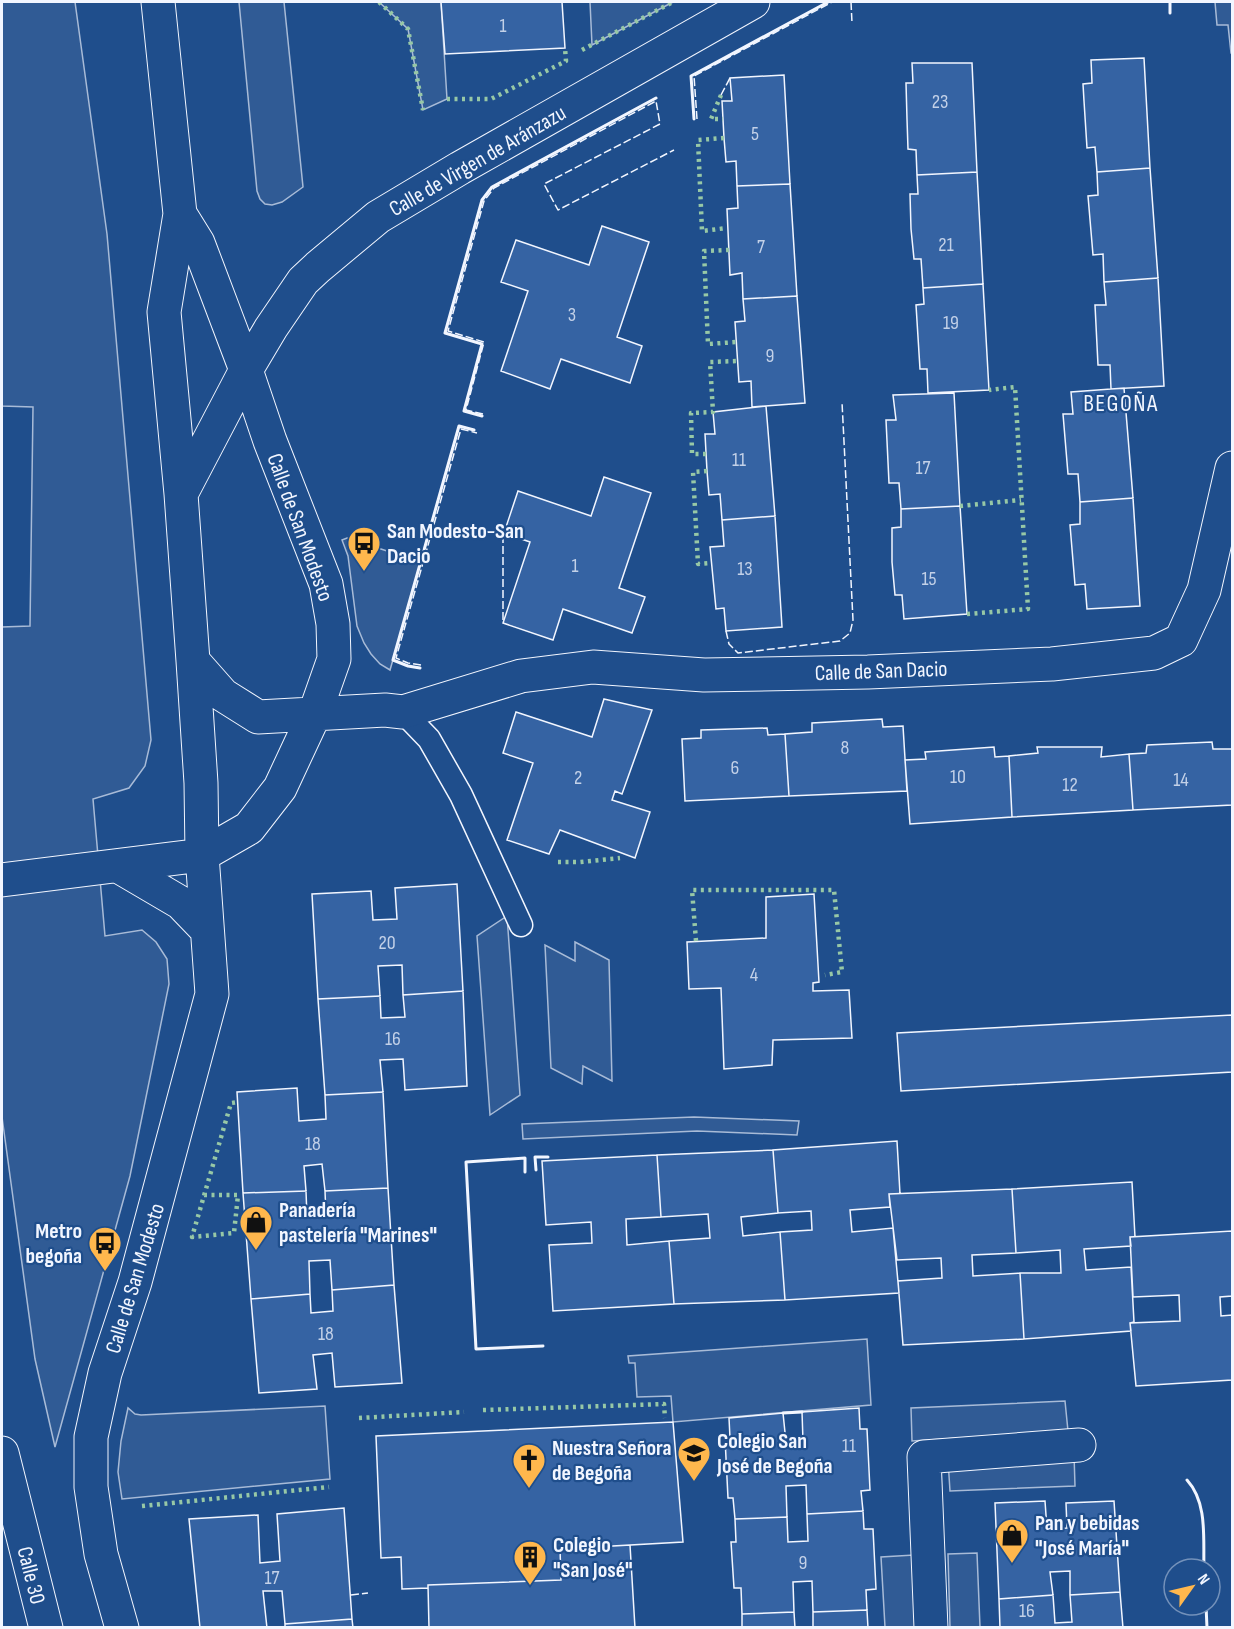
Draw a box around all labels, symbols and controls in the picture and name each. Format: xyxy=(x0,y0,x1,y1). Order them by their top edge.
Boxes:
house number: 1 xyxy=(500,14,507,38)
house number: 23 xyxy=(932,90,948,114)
street label: Calle de Virgen de Aránzazu xyxy=(385,100,571,223)
house number: 5 xyxy=(751,122,759,146)
house number: 21 xyxy=(938,233,954,257)
house number: 7 xyxy=(757,235,765,259)
house number: 3 xyxy=(568,303,576,327)
house number: 19 xyxy=(943,311,959,335)
house number: 9 xyxy=(766,344,774,368)
district label: BEGOÑA xyxy=(1083,389,1159,418)
house number: 11 xyxy=(732,448,746,472)
street label: Calle de San Modesto xyxy=(260,450,339,605)
house number: 17 xyxy=(916,456,930,480)
place label: San Modesto-San Dacio xyxy=(387,518,524,570)
bus stop icon: San Modesto-San Dacio xyxy=(346,525,382,572)
house number: 1 xyxy=(572,554,579,578)
house number: 13 xyxy=(737,557,753,581)
house number: 15 xyxy=(921,567,937,591)
street label: Calle de San Dacio xyxy=(814,656,948,687)
house number: 8 xyxy=(841,736,849,760)
house number: 6 xyxy=(731,756,739,780)
house number: 10 xyxy=(950,765,966,789)
house number: 2 xyxy=(574,766,582,790)
house number: 14 xyxy=(1173,768,1189,792)
house number: 12 xyxy=(1062,773,1078,797)
house number: 20 xyxy=(378,931,396,955)
house number: 4 xyxy=(750,963,758,987)
house number: 16 xyxy=(385,1027,401,1051)
house number: 18 xyxy=(305,1132,321,1156)
place label: Panadería pastelería "Marines" xyxy=(279,1197,437,1249)
street label: Calle de San Modesto xyxy=(100,1200,171,1357)
shop icon: Panadería pastelería "Marines" xyxy=(238,1204,274,1251)
place label: Metro begoña xyxy=(26,1218,82,1270)
bus stop icon: Metro begoña xyxy=(87,1225,123,1272)
house number: 18 xyxy=(318,1322,334,1346)
place label: Colegio San José de Begoña xyxy=(716,1428,833,1480)
house number: 11 xyxy=(842,1434,856,1458)
place label: Nuestra Señora de Begoña xyxy=(552,1435,672,1487)
school or university icon: Colegio San José de Begoña xyxy=(676,1435,712,1482)
church icon: Nuestra Señora de Begoña xyxy=(511,1442,547,1489)
place label: Pan y bebidas "José María" xyxy=(1035,1510,1140,1562)
shop icon: Pan y bebidas "José María" xyxy=(994,1517,1030,1564)
place label: Colegio "San José" xyxy=(553,1532,633,1584)
building icon: Colegio "San José" xyxy=(512,1539,548,1586)
street label: Calle 30 xyxy=(10,1544,51,1607)
house number: 9 xyxy=(799,1551,807,1575)
north arrow xyxy=(1162,1557,1222,1617)
house number: 17 xyxy=(265,1566,279,1590)
text: N xyxy=(1193,1571,1213,1588)
house number: 16 xyxy=(1019,1599,1035,1623)

